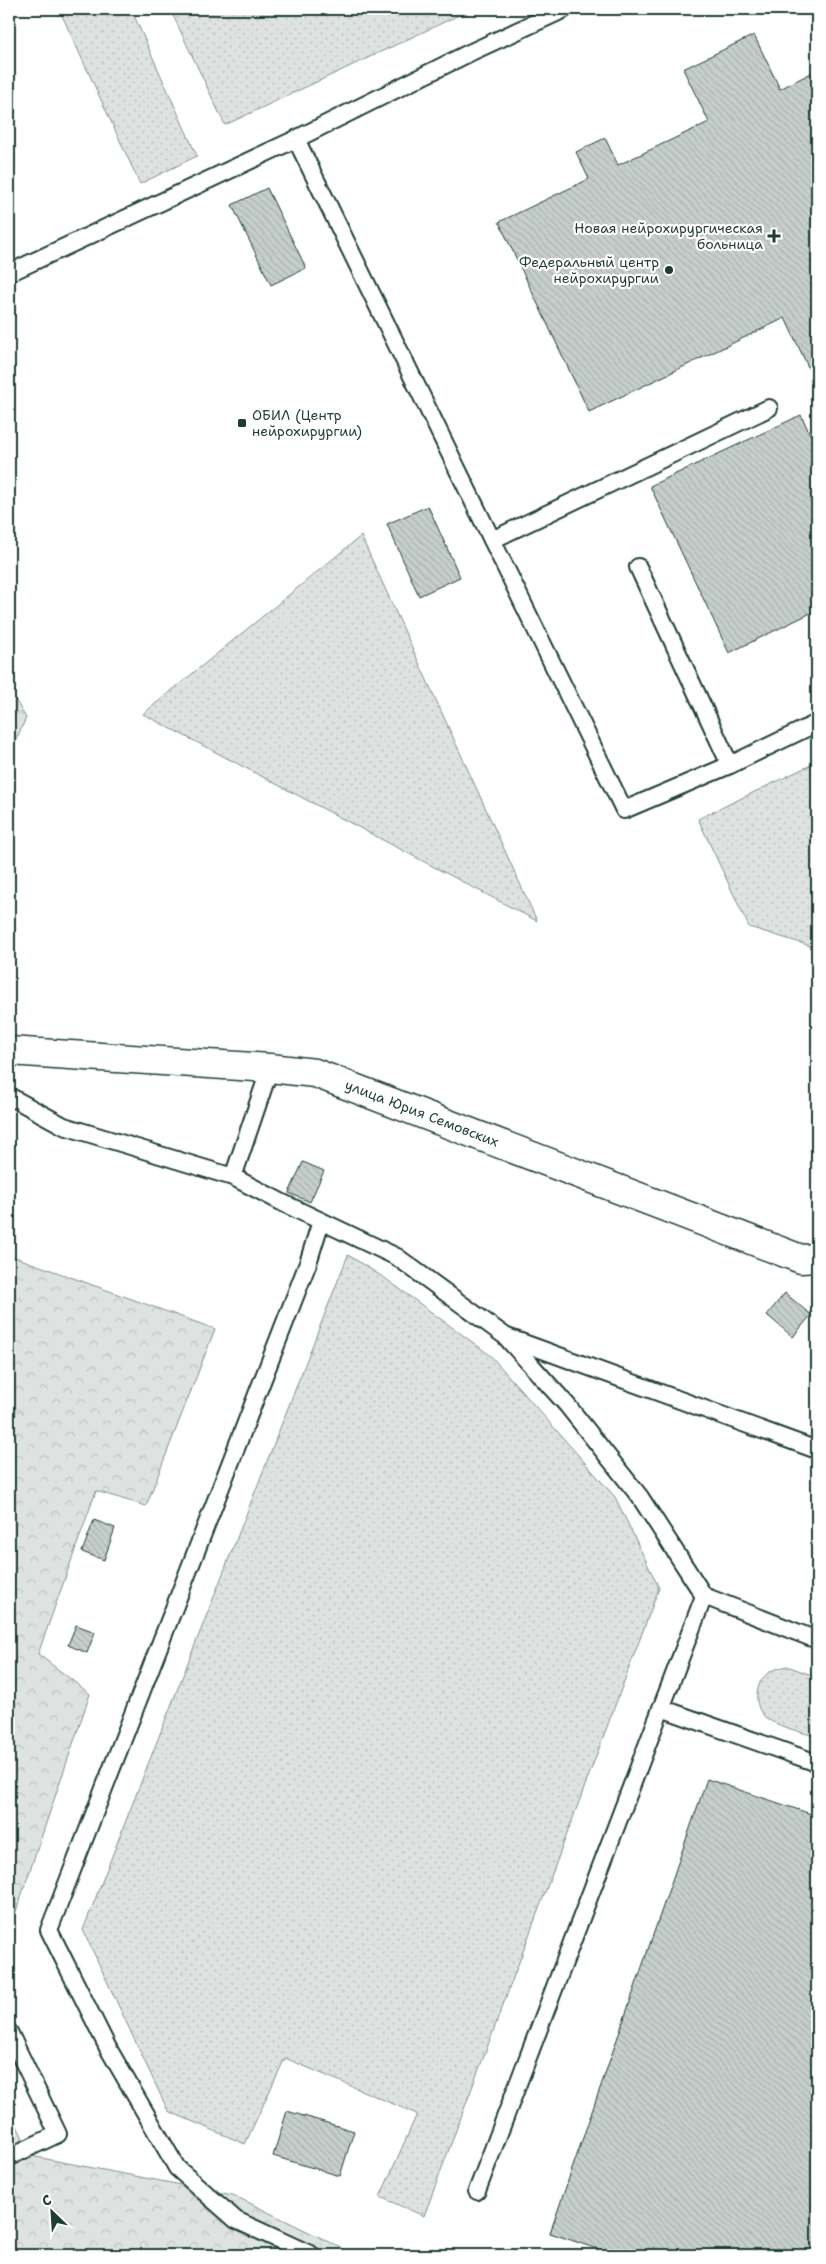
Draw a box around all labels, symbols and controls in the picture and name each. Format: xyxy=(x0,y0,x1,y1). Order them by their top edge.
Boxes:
place label: Новая нейрохирургическая больница xyxy=(574,219,763,253)
marker: Новая нейрохирургическая больница xyxy=(767,229,781,243)
place label: Федеральный центр нейрохирургии xyxy=(519,253,659,287)
marker: Федеральный центр нейрохирургии xyxy=(663,264,675,276)
place label: ОБИЛ (Центр нейрохирургии) xyxy=(252,406,362,440)
marker: ОБИЛ (Центр нейрохирургии) xyxy=(236,417,248,429)
street label: улица Юрия Семовских xyxy=(343,1075,501,1151)
north arrow xyxy=(28,2186,78,2236)
text: С xyxy=(39,2190,54,2210)

